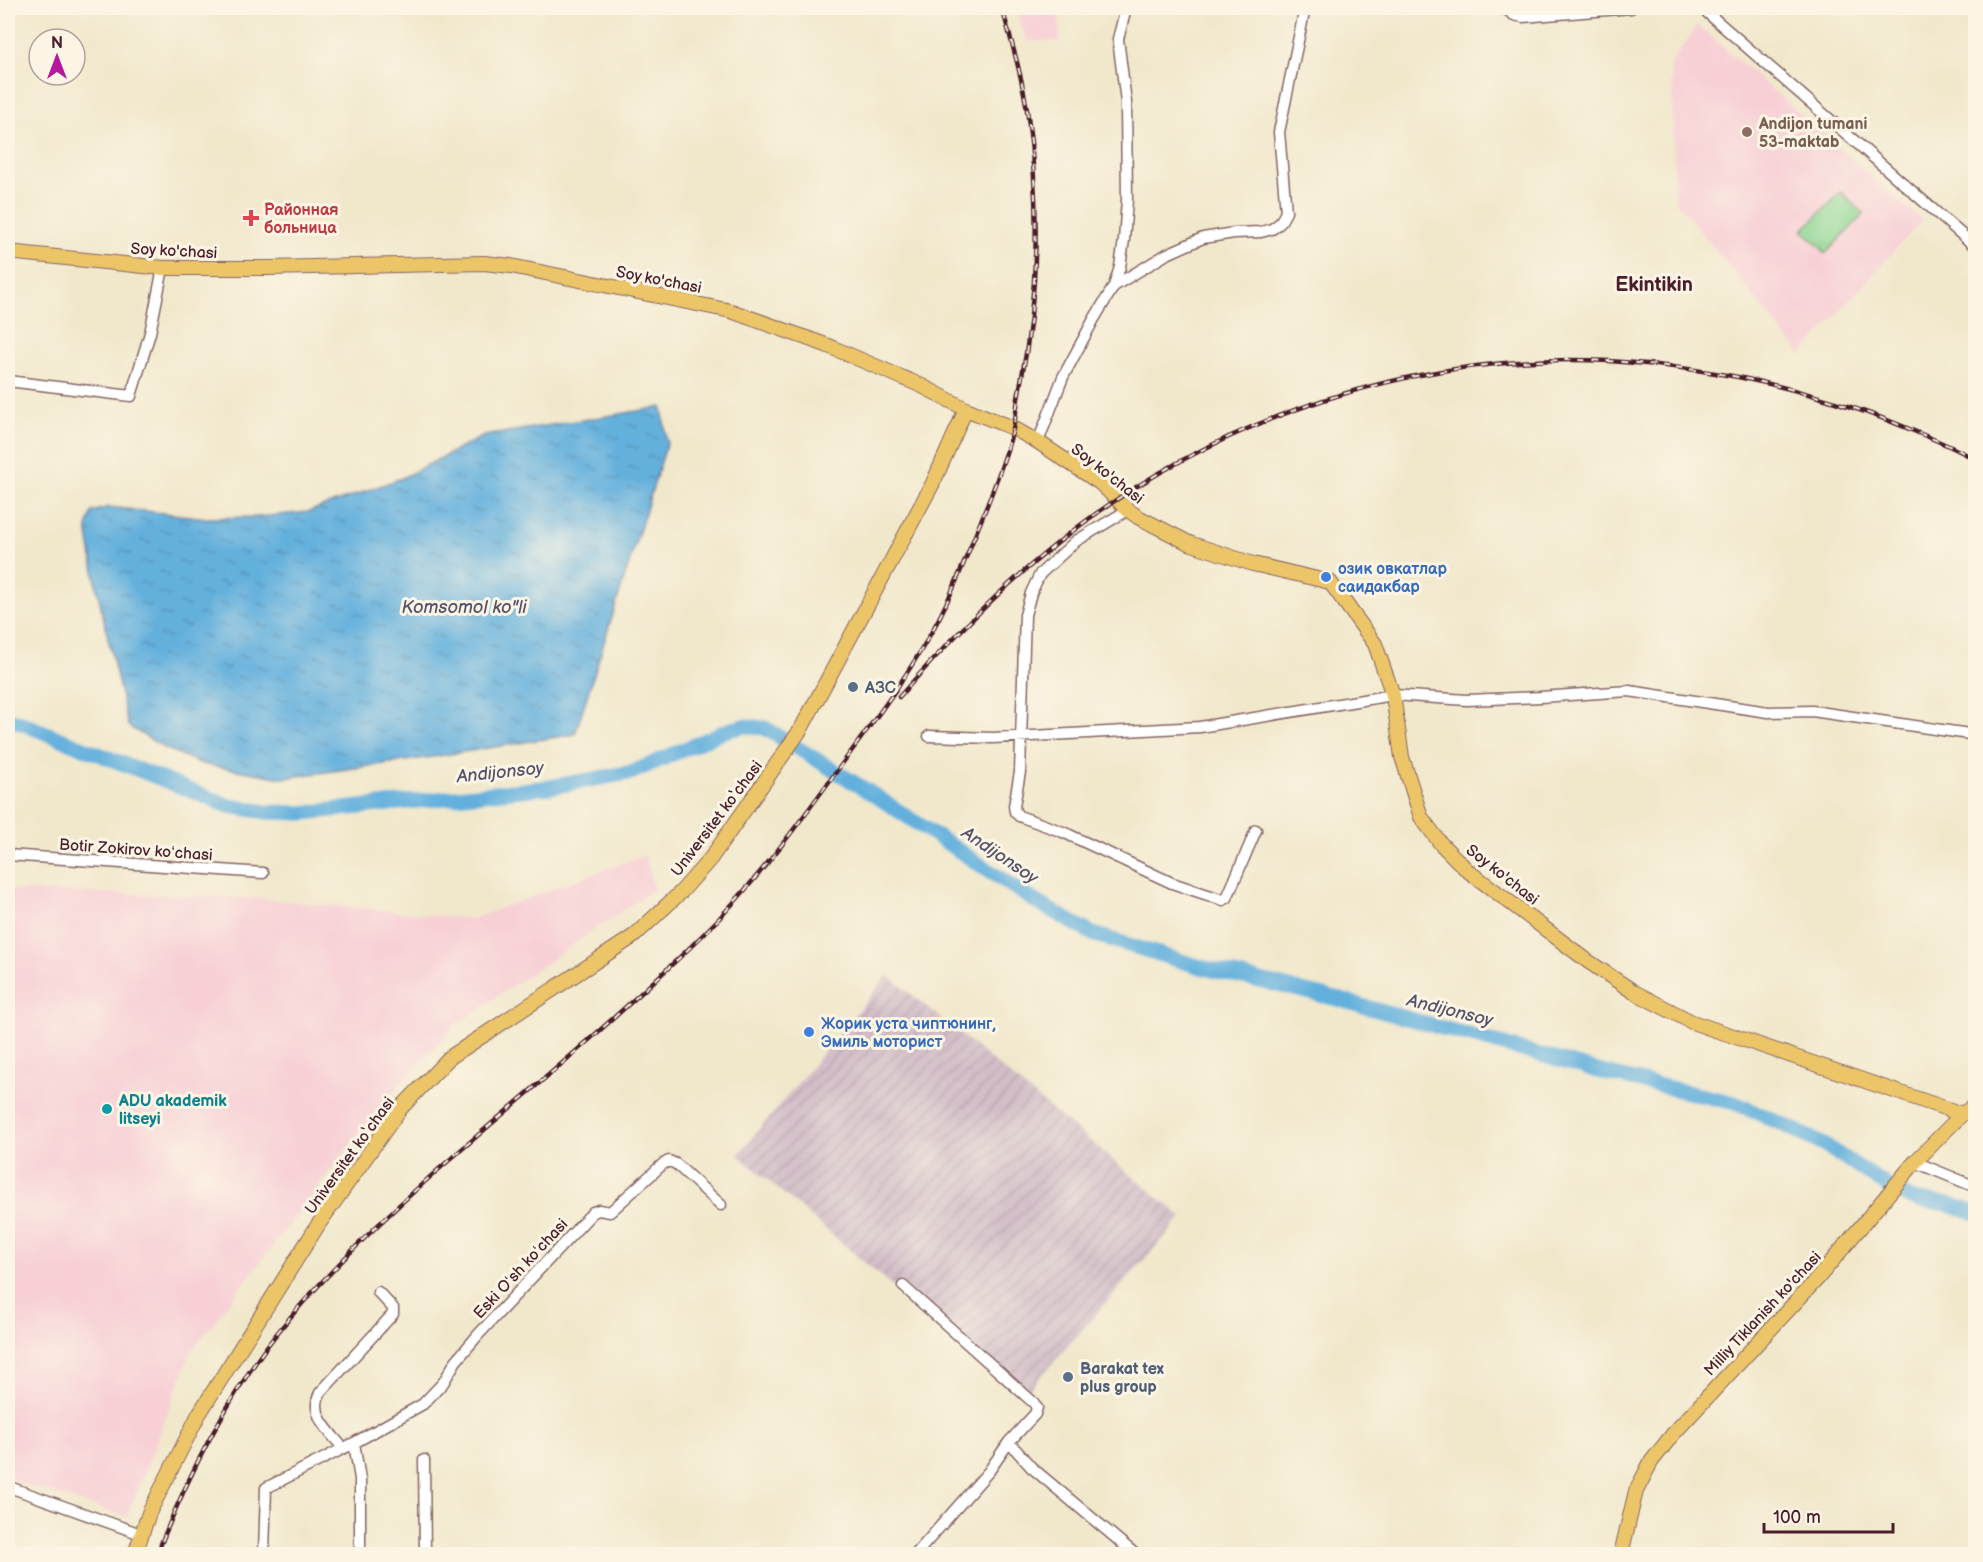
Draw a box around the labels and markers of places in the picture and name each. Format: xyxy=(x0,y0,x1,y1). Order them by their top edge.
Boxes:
place label: Andijon tumani 53-maktab xyxy=(1758,115,1867,152)
marker: Andijon tumani 53-maktab xyxy=(1740,125,1754,139)
place label: Районная больница xyxy=(264,201,338,238)
marker: Районная больница xyxy=(242,209,260,227)
place label: озик овкатлар саидакбар xyxy=(1338,560,1447,597)
marker: озик овкатлар саидакбар xyxy=(1319,570,1333,584)
place label: АЗС xyxy=(864,679,896,698)
marker: АЗС xyxy=(846,680,860,694)
place label: Жорик уста чиптюнинг, Эмиль моторист xyxy=(821,1015,996,1052)
marker: Жорик уста чиптюнинг, Эмиль моторист xyxy=(802,1025,816,1039)
place label: ADU akademik litseyi xyxy=(118,1092,227,1129)
marker: ADU akademik litseyi xyxy=(100,1102,114,1116)
place label: Barakat tex plus group xyxy=(1080,1360,1164,1397)
marker: Barakat tex plus group xyxy=(1061,1370,1075,1384)

